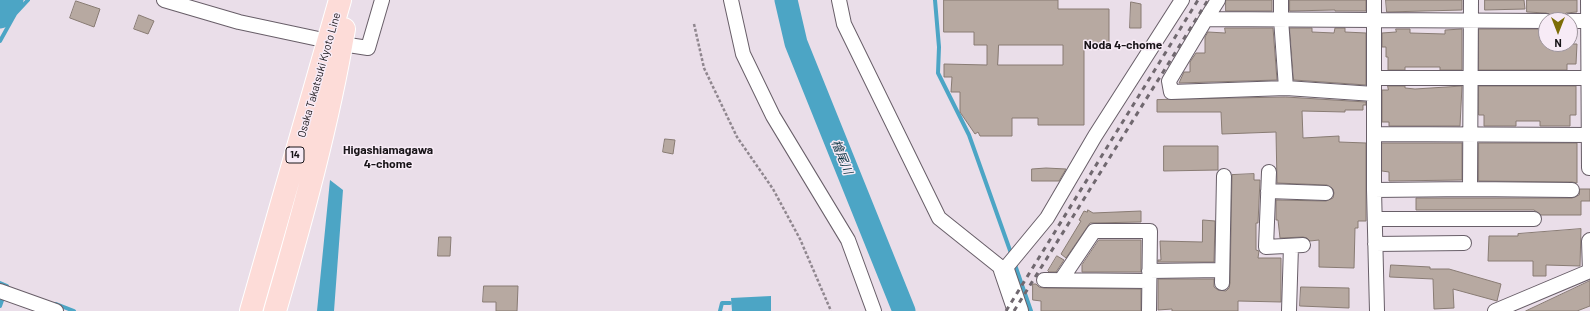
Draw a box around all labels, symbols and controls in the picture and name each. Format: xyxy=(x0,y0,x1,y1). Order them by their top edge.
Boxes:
street label: Osaka Takatsuki Kyoto Line xyxy=(295,11,343,139)
north arrow xyxy=(1538,12,1578,52)
text: N xyxy=(1554,37,1562,50)
district label: Noda 4-chome xyxy=(1084,38,1162,52)
water label: 檜尾川 xyxy=(829,138,855,176)
district label: Higashiamagawa 4-chome xyxy=(343,143,433,171)
road number: 14 xyxy=(286,147,304,163)

